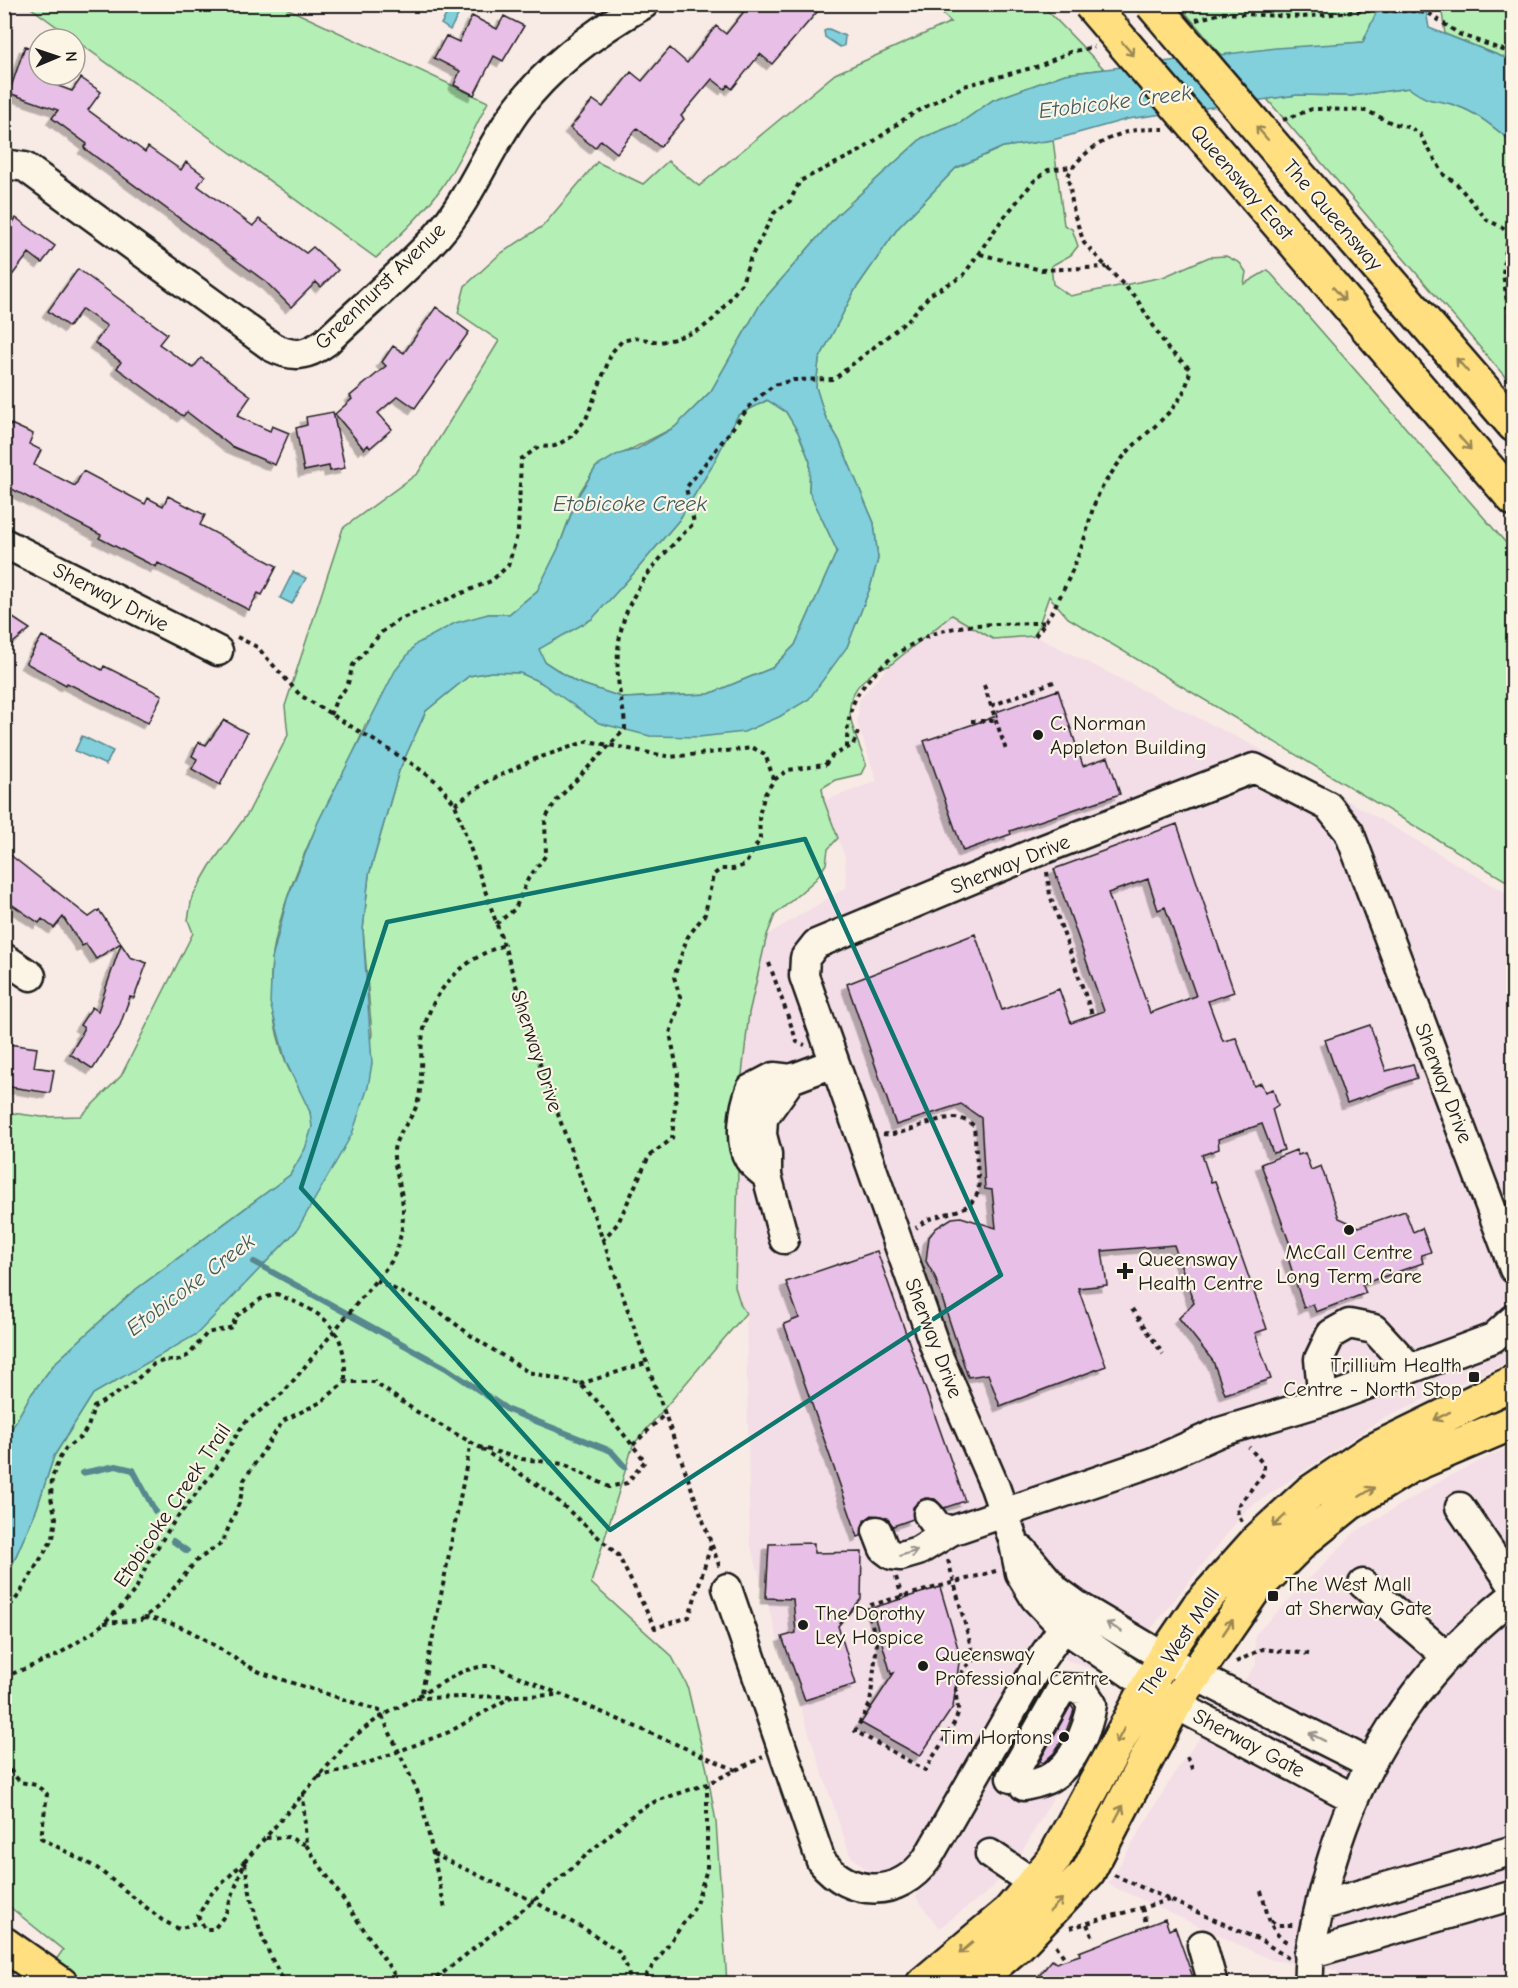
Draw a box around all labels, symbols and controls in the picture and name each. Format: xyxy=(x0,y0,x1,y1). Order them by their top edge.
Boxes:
north arrow xyxy=(27,27,87,87)
one-way arrow xyxy=(1121,41,1135,56)
text: N xyxy=(62,51,80,62)
water label: Etobicoke Creek xyxy=(1037,80,1193,124)
street label: Queensway East xyxy=(1185,120,1299,245)
one-way arrow xyxy=(1255,126,1269,141)
street label: The Queensway xyxy=(1278,155,1388,276)
street label: Greenhurst Avenue xyxy=(310,218,450,354)
one-way arrow xyxy=(1331,286,1345,302)
one-way arrow xyxy=(1455,358,1469,373)
one-way arrow xyxy=(1459,435,1472,451)
water label: Etobicoke Creek xyxy=(553,491,707,517)
street label: Sherway Drive xyxy=(49,558,173,636)
place label: C. Norman Appleton Building xyxy=(1050,711,1207,759)
marker: C. Norman Appleton Building xyxy=(1031,728,1045,742)
street label: Sherway Drive xyxy=(947,829,1073,899)
street label: Sherway Drive xyxy=(506,987,568,1115)
street label: Sherway Drive xyxy=(1410,1020,1478,1146)
marker: McCall Centre Long Term Care xyxy=(1342,1223,1356,1237)
water label: Etobicoke Creek xyxy=(121,1228,260,1342)
place label: McCall Centre Long Term Care xyxy=(1276,1240,1422,1288)
place label: Queensway Health Centre xyxy=(1138,1247,1263,1295)
marker: Queensway Health Centre xyxy=(1116,1262,1134,1280)
street label: Sherway Drive xyxy=(900,1275,968,1401)
place label: Trillium Health Centre - North Stop xyxy=(1283,1353,1462,1401)
marker: Trillium Health Centre - North Stop xyxy=(1467,1370,1481,1384)
one-way arrow xyxy=(1433,1411,1451,1422)
street label: Etobicoke Creek Trail xyxy=(108,1419,236,1591)
one-way arrow xyxy=(1358,1486,1375,1498)
one-way arrow xyxy=(1271,1514,1286,1528)
one-way arrow xyxy=(899,1547,918,1558)
place label: The West Mall at Sherway Gate xyxy=(1285,1572,1432,1620)
street label: The West Mall xyxy=(1134,1583,1224,1701)
marker: The West Mall at Sherway Gate xyxy=(1266,1589,1280,1603)
place label: The Dorothy Ley Hospice xyxy=(815,1601,925,1649)
marker: The Dorothy Ley Hospice xyxy=(796,1618,810,1632)
one-way arrow xyxy=(1222,1619,1234,1636)
one-way arrow xyxy=(1106,1620,1123,1632)
place label: Queensway Professional Centre xyxy=(935,1642,1109,1690)
marker: Queensway Professional Centre xyxy=(916,1659,930,1673)
street label: Sherway Gate xyxy=(1189,1704,1309,1782)
place label: Tim Hortons xyxy=(940,1725,1052,1749)
one-way arrow xyxy=(1114,1727,1126,1744)
marker: Tim Hortons xyxy=(1057,1730,1071,1744)
one-way arrow xyxy=(1308,1731,1326,1742)
one-way arrow xyxy=(1113,1805,1125,1822)
one-way arrow xyxy=(1048,1898,1063,1913)
one-way arrow xyxy=(958,1941,974,1954)

